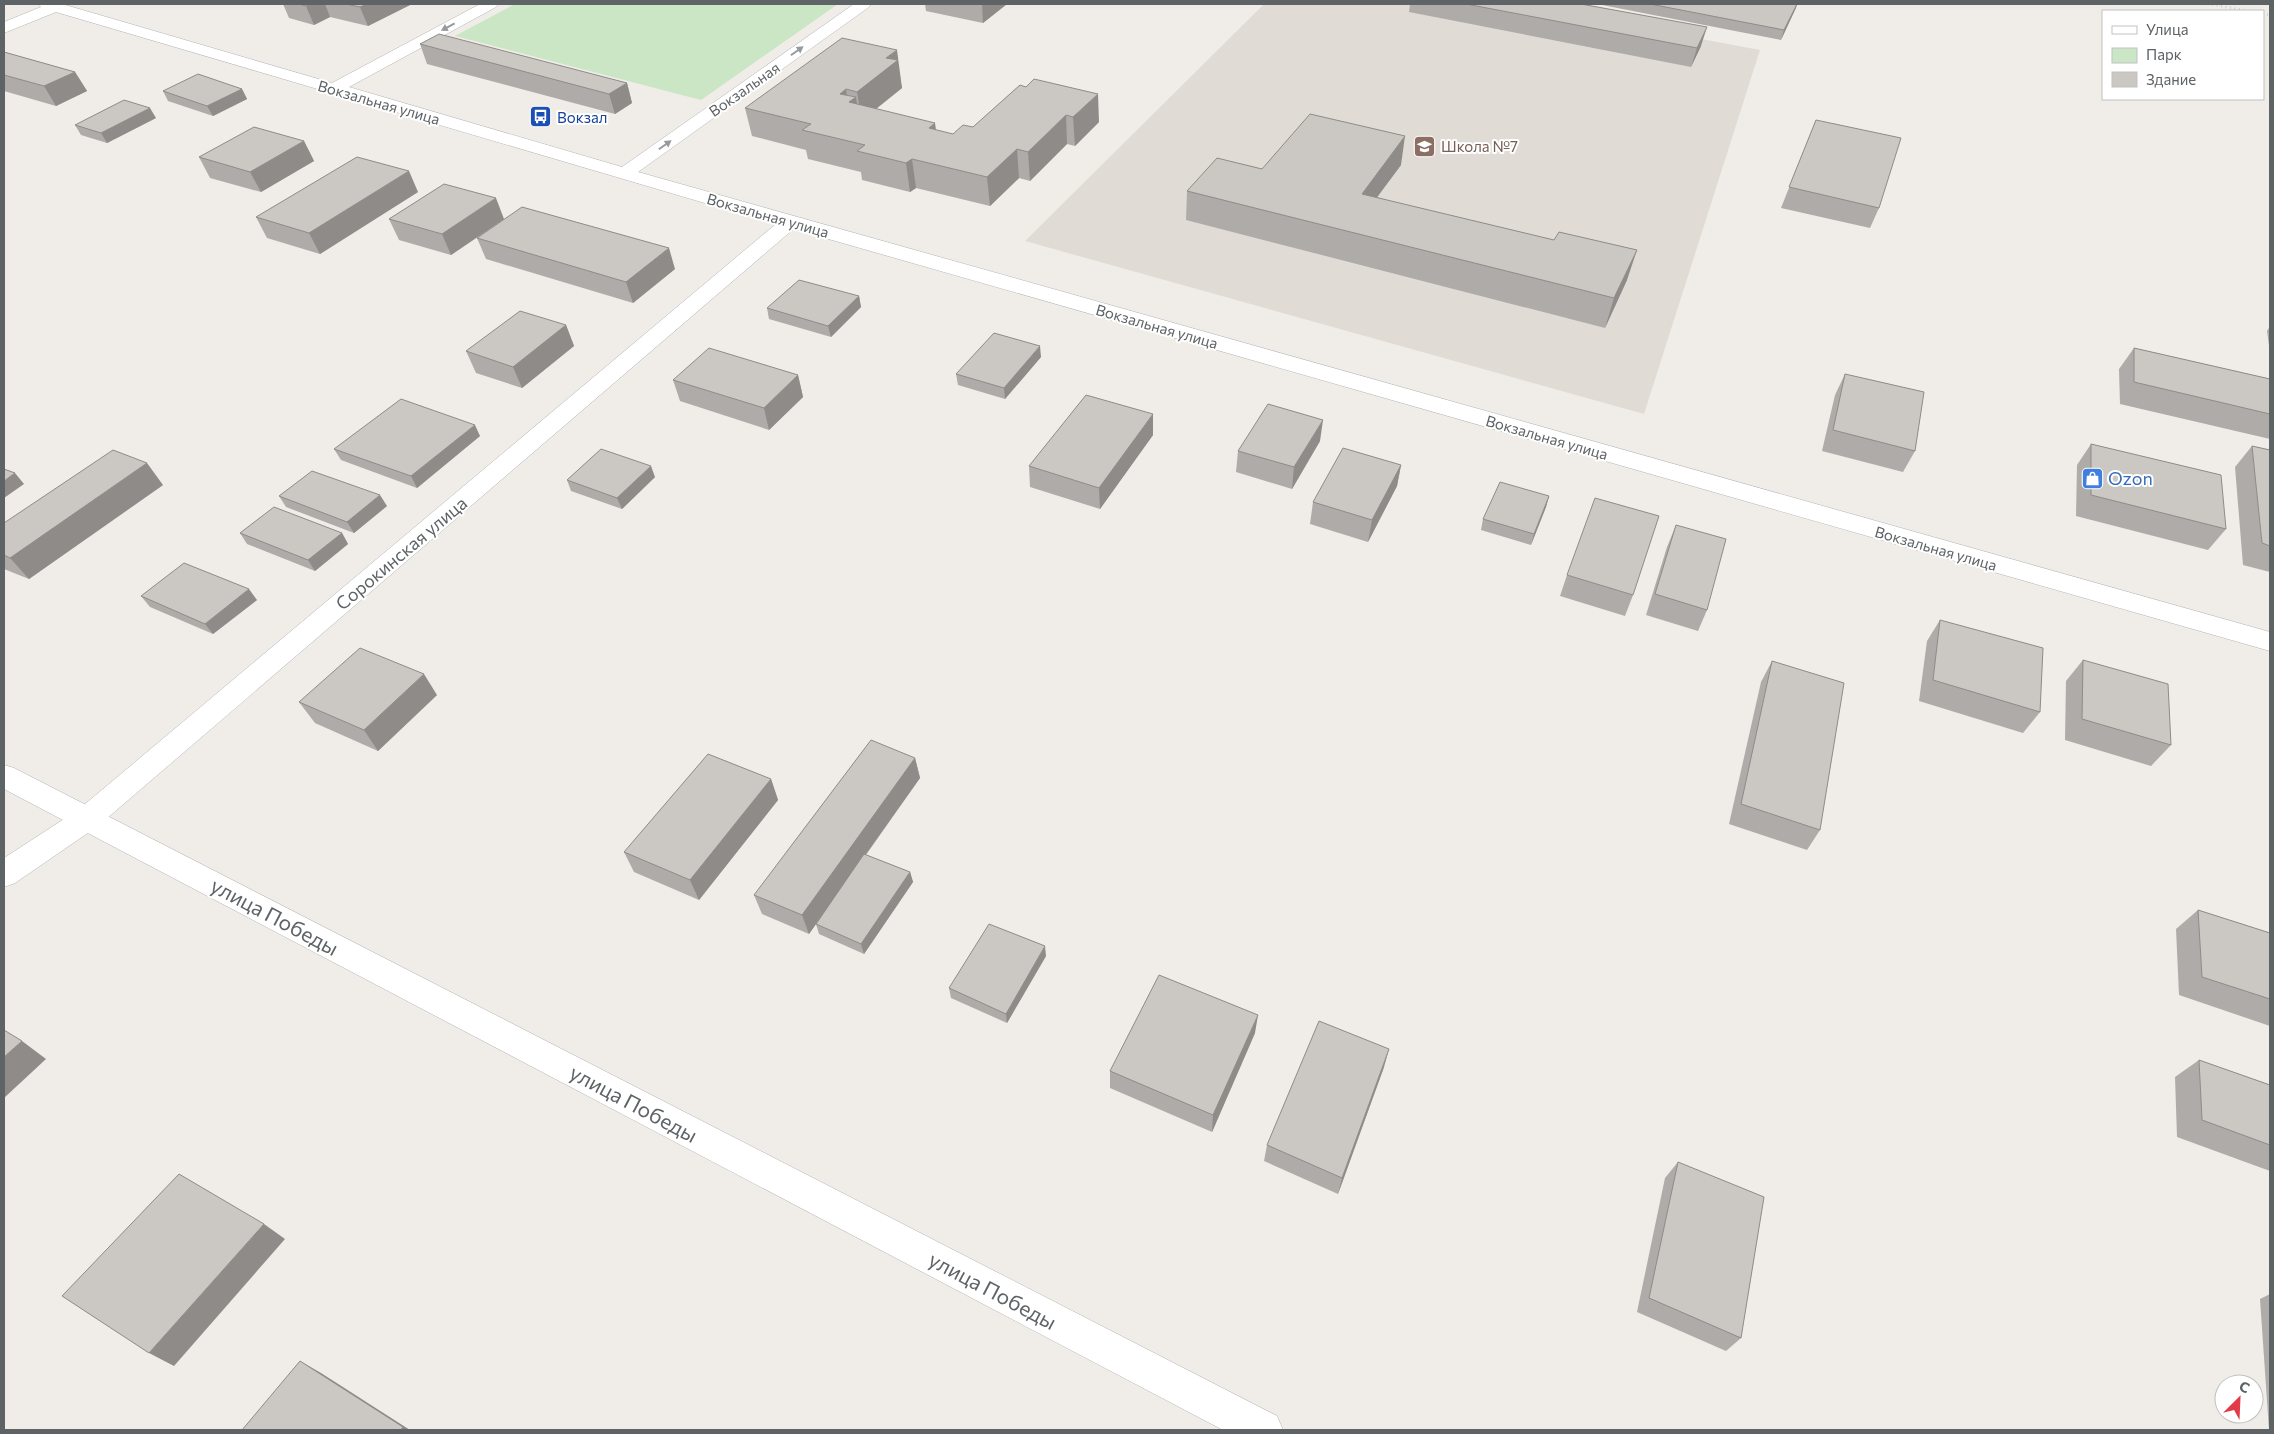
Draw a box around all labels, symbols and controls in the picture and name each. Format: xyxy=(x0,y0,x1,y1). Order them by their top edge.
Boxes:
legend xyxy=(2102,10,2264,100)
text: Улица xyxy=(2146,20,2188,38)
one-way arrow xyxy=(441,23,456,31)
text: Парк xyxy=(2146,45,2182,63)
one-way arrow xyxy=(790,46,804,56)
street label: Вокзальная xyxy=(705,58,783,120)
text: Здание xyxy=(2146,70,2196,88)
street label: Вокзальная улица xyxy=(316,76,442,128)
bus stop icon: Вокзал xyxy=(529,105,553,129)
place label: Вокзал xyxy=(557,108,607,126)
school or university icon: Школа №7 xyxy=(1413,134,1437,158)
place label: Школа №7 xyxy=(1441,137,1518,155)
one-way arrow xyxy=(658,140,671,150)
street label: Вокзальная улица xyxy=(705,189,831,241)
street label: Вокзальная улица xyxy=(1094,300,1220,352)
street label: Вокзальная улица xyxy=(1484,411,1610,463)
shop icon: Ozon xyxy=(2080,466,2104,490)
place label: Ozon xyxy=(2108,467,2153,489)
street label: Сорокинская улица xyxy=(331,492,471,614)
street label: Вокзальная улица xyxy=(1873,522,1999,574)
street label: улица Победы xyxy=(207,872,343,960)
street label: улица Победы xyxy=(566,1059,702,1147)
street label: улица Победы xyxy=(925,1246,1061,1334)
north arrow xyxy=(2214,1374,2264,1424)
text: С xyxy=(2237,1377,2252,1396)

